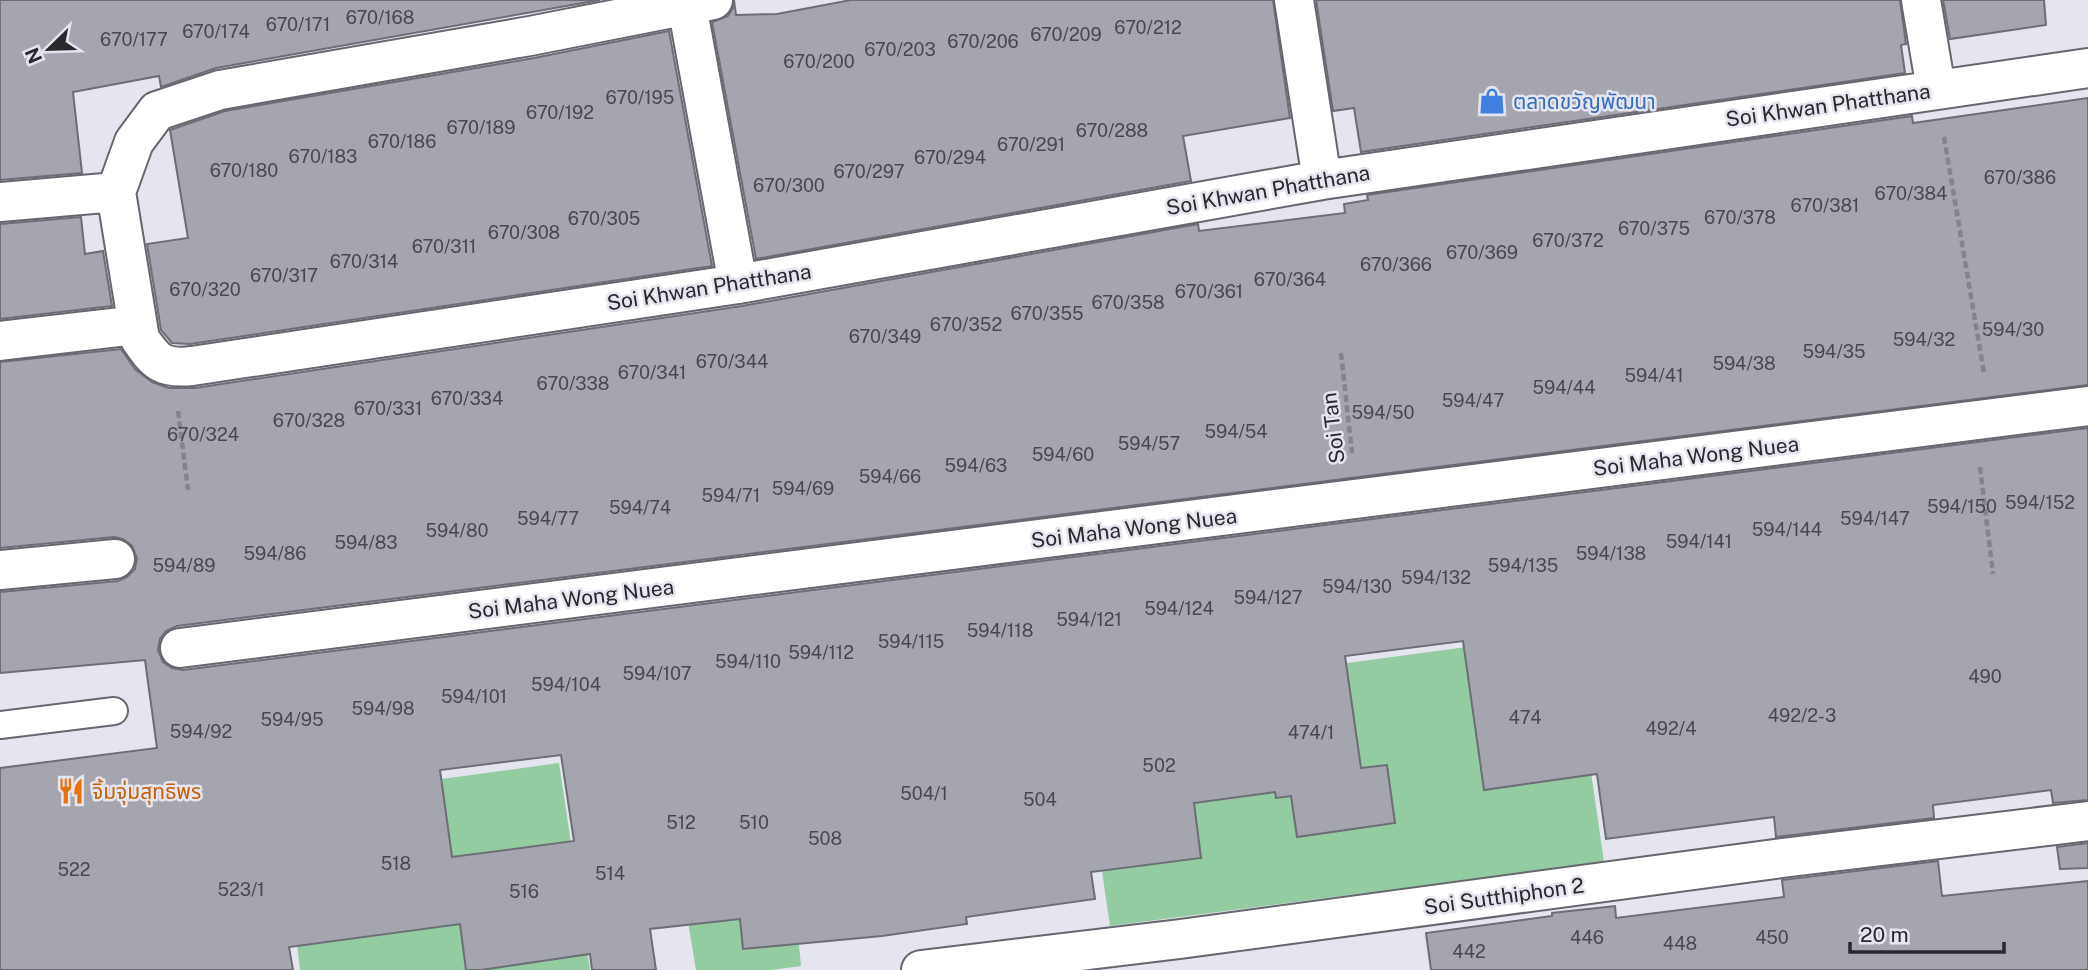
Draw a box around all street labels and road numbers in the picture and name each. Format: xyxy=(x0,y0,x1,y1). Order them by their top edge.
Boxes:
street label: Soi Khwan Phatthana xyxy=(1724,78,1932,132)
street label: Soi Khwan Phatthana xyxy=(1164,160,1372,220)
street label: Soi Khwan Phatthana xyxy=(605,258,813,316)
street label: Soi Tan xyxy=(1316,391,1350,465)
street label: Soi Maha Wong Nuea xyxy=(1592,431,1800,481)
street label: Soi Maha Wong Nuea xyxy=(1030,503,1238,553)
street label: Soi Maha Wong Nuea xyxy=(467,574,675,624)
street label: Soi Sutthiphon 2 xyxy=(1422,872,1586,920)

